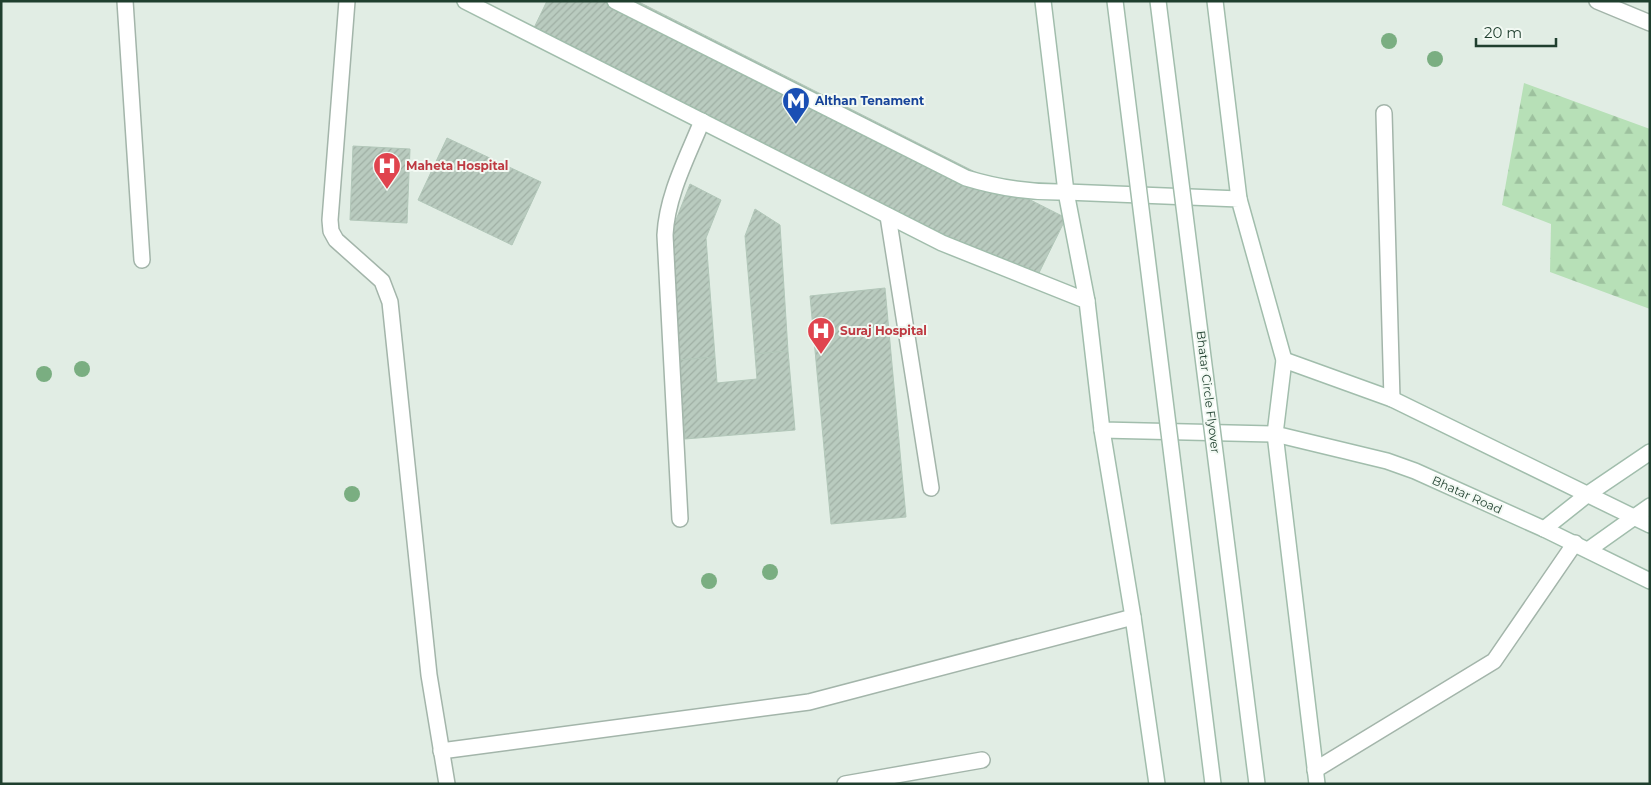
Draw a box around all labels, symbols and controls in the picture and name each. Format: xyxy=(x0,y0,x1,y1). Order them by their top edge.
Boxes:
scale bar xyxy=(1476,15,1556,47)
text: 20 m xyxy=(1484,23,1522,42)
metro station icon: Althan Tenament xyxy=(781,86,811,125)
place label: Althan Tenament xyxy=(814,93,925,108)
hospital icon: Maheta Hospital xyxy=(372,151,402,190)
place label: Maheta Hospital xyxy=(406,158,508,173)
hospital icon: Suraj Hospital xyxy=(806,316,836,355)
place label: Suraj Hospital xyxy=(840,323,927,338)
street label: Bhatar Circle Flyover xyxy=(1194,330,1223,454)
street label: Bhatar Road xyxy=(1430,472,1505,517)

